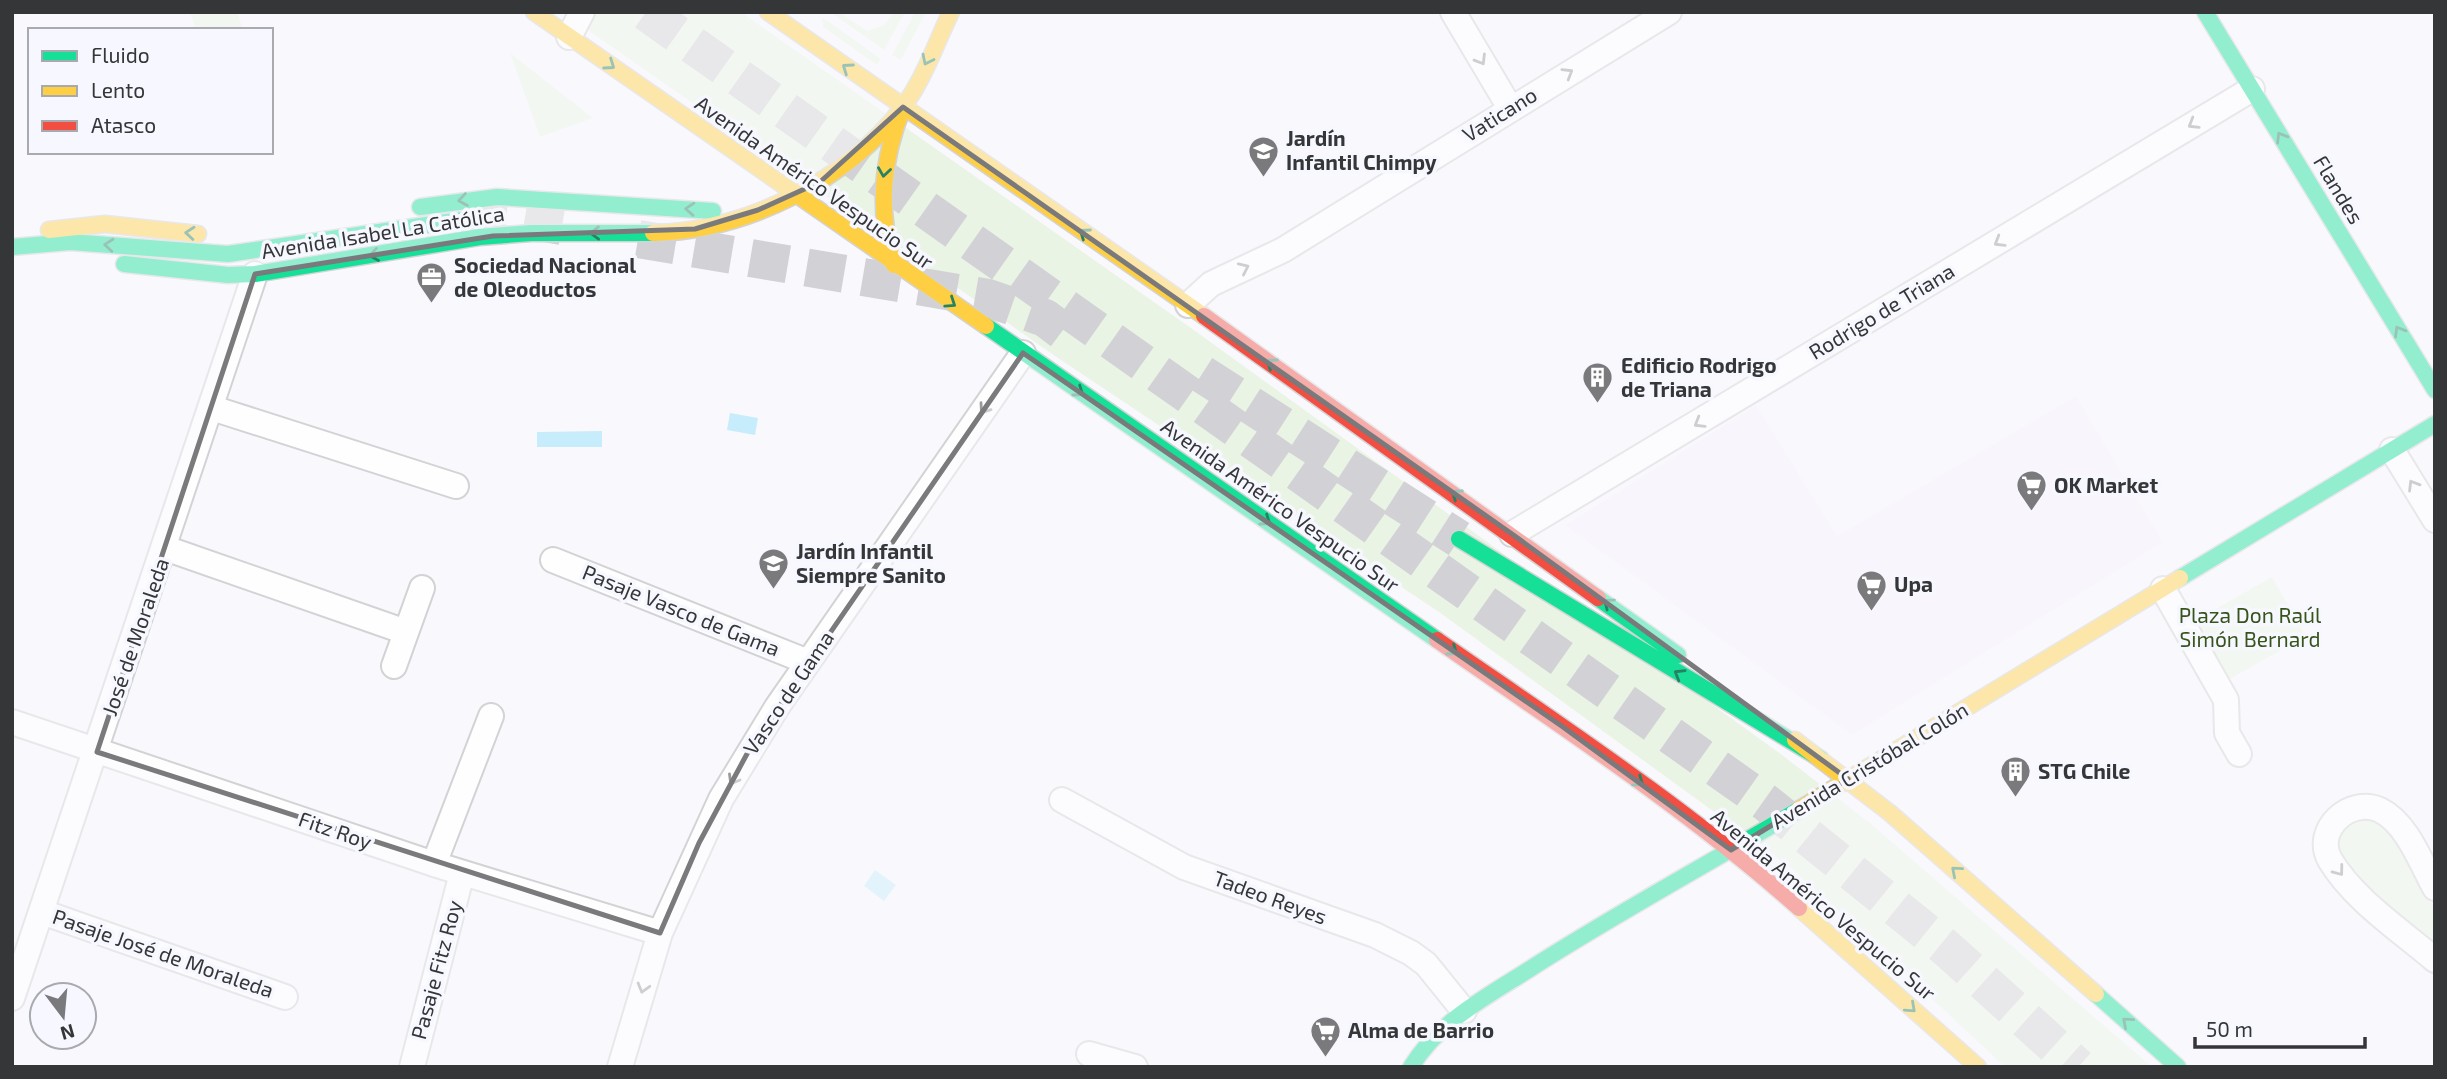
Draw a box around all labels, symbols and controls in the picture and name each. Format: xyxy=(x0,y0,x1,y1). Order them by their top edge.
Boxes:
legend xyxy=(28,28,273,154)
text: Fluido xyxy=(91,42,150,67)
one-way arrow xyxy=(921,53,935,65)
one-way arrow xyxy=(1473,53,1486,66)
one-way arrow xyxy=(602,57,615,69)
one-way arrow xyxy=(842,64,855,76)
one-way arrow xyxy=(1561,68,1574,81)
text: Lento xyxy=(91,77,145,102)
street label: Vaticano xyxy=(1457,81,1541,146)
street label: Avenida Américo Vespucio Sur xyxy=(691,90,939,274)
text: Atasco xyxy=(91,112,156,137)
one-way arrow xyxy=(2188,116,2201,129)
place label: Jardín Infantil Chimpy xyxy=(1286,125,1437,175)
one-way arrow xyxy=(2276,131,2289,144)
school or university icon: Jardín Infantil Chimpy xyxy=(1246,134,1280,178)
street label: Flandes xyxy=(2309,151,2369,228)
one-way arrow xyxy=(876,166,891,178)
one-way arrow xyxy=(457,193,469,208)
street label: Avenida Isabel La Católica xyxy=(260,200,506,263)
one-way arrow xyxy=(684,202,695,217)
one-way arrow xyxy=(589,225,600,241)
one-way arrow xyxy=(184,226,195,241)
one-way arrow xyxy=(1079,228,1092,241)
one-way arrow xyxy=(1993,233,2006,246)
one-way arrow xyxy=(103,238,114,253)
one-way arrow xyxy=(368,247,379,262)
place label: Sociedad Nacional de Oleoductos xyxy=(454,252,636,301)
street label: Rodrigo de Triana xyxy=(1804,257,1959,364)
office icon: Sociedad Nacional de Oleoductos xyxy=(414,261,448,305)
one-way arrow xyxy=(1237,262,1249,276)
one-way arrow xyxy=(943,295,956,308)
one-way arrow xyxy=(2395,326,2408,339)
place label: Edificio Rodrigo de Triana xyxy=(1621,352,1777,401)
one-way arrow xyxy=(1266,359,1279,371)
building icon: Edificio Rodrigo de Triana xyxy=(1581,361,1615,405)
one-way arrow xyxy=(1071,384,1084,396)
one-way arrow xyxy=(980,401,992,414)
street label: Avenida Américo Vespucio Sur xyxy=(1157,413,1405,597)
one-way arrow xyxy=(1694,415,1707,428)
supermarket icon: OK Market xyxy=(2014,469,2048,513)
place label: OK Market xyxy=(2054,472,2158,497)
one-way arrow xyxy=(2409,480,2422,493)
one-way arrow xyxy=(1451,490,1464,503)
one-way arrow xyxy=(1258,513,1271,525)
place label: Jardín Infantil Siempre Sanito xyxy=(796,538,946,587)
school or university icon: Jardín Infantil Siempre Sanito xyxy=(756,547,790,591)
street label: José de Moraleda xyxy=(96,554,173,719)
street label: Pasaje Vasco de Gama xyxy=(579,559,784,662)
supermarket icon: Upa xyxy=(1854,568,1888,612)
place label: Upa xyxy=(1894,571,1933,596)
one-way arrow xyxy=(1603,599,1616,612)
park label: Plaza Don Raúl Simón Bernard xyxy=(2179,602,2322,651)
street label: Vasco de Gama xyxy=(737,626,838,759)
one-way arrow xyxy=(1445,643,1458,655)
one-way arrow xyxy=(1673,669,1686,682)
street label: Avenida Cristóbal Colón xyxy=(1766,696,1972,833)
building icon: STG Chile xyxy=(1998,755,2032,799)
place label: STG Chile xyxy=(2038,758,2131,783)
one-way arrow xyxy=(728,772,741,785)
one-way arrow xyxy=(1631,774,1644,787)
street label: Avenida Américo Vespucio Sur xyxy=(1707,803,1942,1005)
street label: Fitz Roy xyxy=(296,805,375,854)
one-way arrow xyxy=(2331,863,2343,876)
street label: Tadeo Reyes xyxy=(1210,865,1331,929)
one-way arrow xyxy=(1951,867,1964,879)
street label: Pasaje Fitz Roy xyxy=(405,897,467,1042)
street label: Pasaje José de Moraleda xyxy=(49,903,277,1003)
north arrow xyxy=(28,981,98,1051)
one-way arrow xyxy=(637,982,652,994)
one-way arrow xyxy=(1903,1000,1916,1012)
scale bar xyxy=(2195,1006,2365,1050)
supermarket icon: Alma de Barrio xyxy=(1308,1014,1342,1058)
text: 50 m xyxy=(2206,1016,2253,1041)
place label: Alma de Barrio xyxy=(1348,1017,1494,1042)
one-way arrow xyxy=(2122,1018,2135,1030)
text: N xyxy=(58,1020,78,1046)

